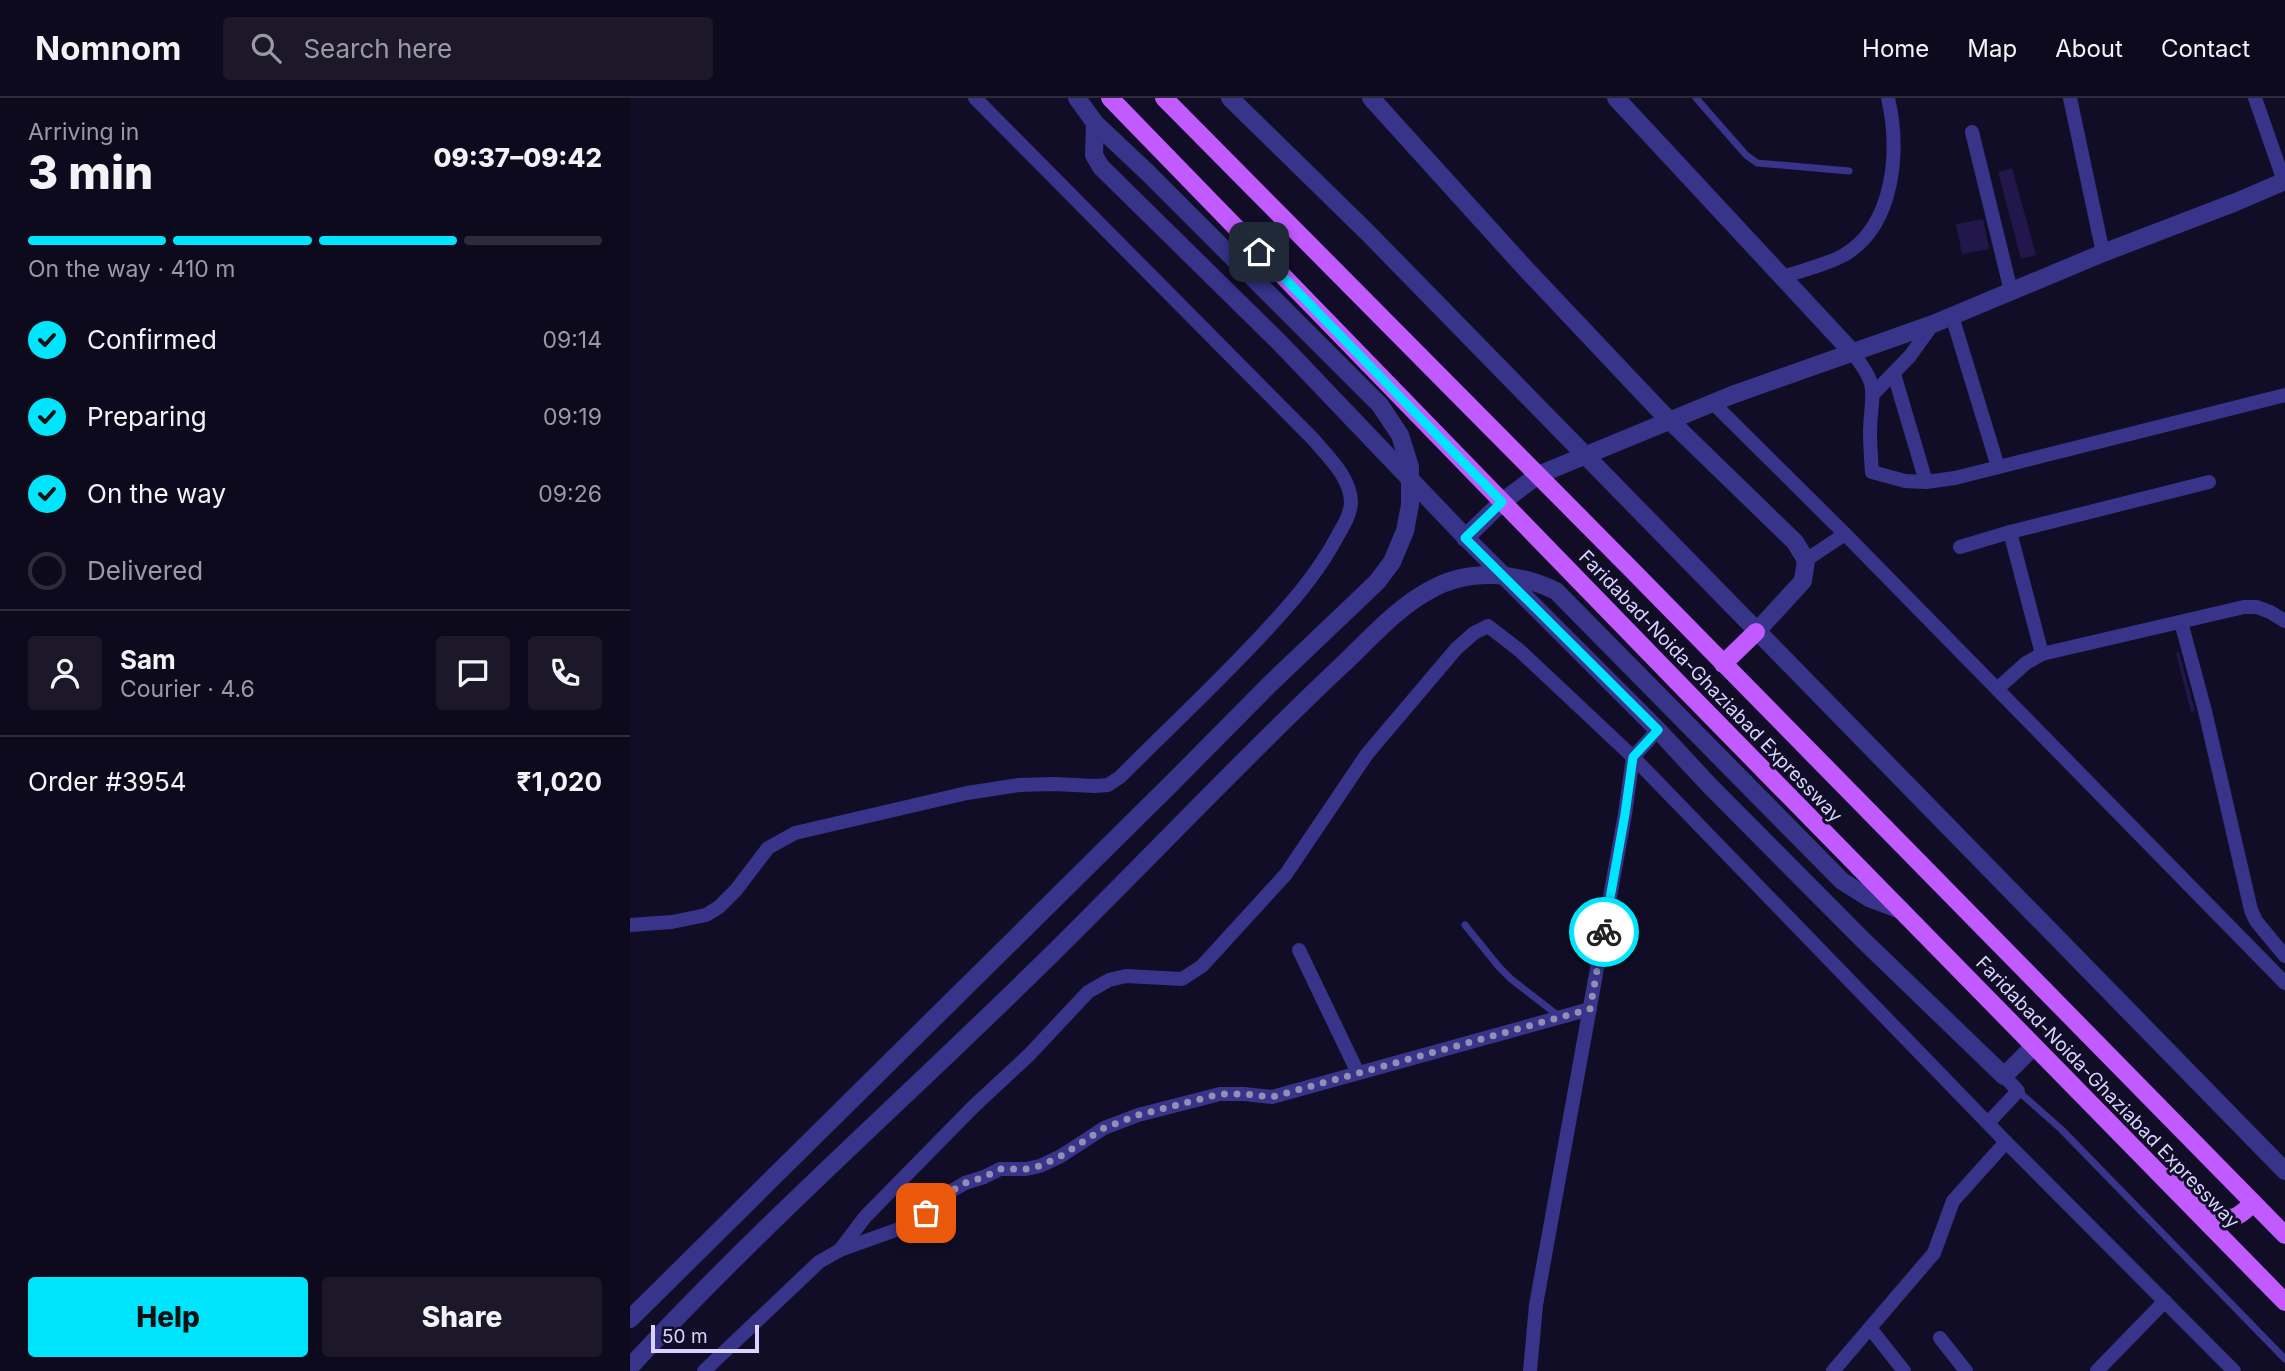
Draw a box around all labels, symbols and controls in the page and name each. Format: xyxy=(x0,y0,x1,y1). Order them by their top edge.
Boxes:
search box xyxy=(223,17,713,80)
text: Nomnom xyxy=(35,28,181,68)
icon: search xyxy=(247,29,285,67)
text: Search here xyxy=(303,33,452,64)
text: Home xyxy=(1862,34,1929,63)
text: Map xyxy=(1967,34,2017,63)
text: About xyxy=(2055,34,2123,63)
text: Contact xyxy=(2161,34,2250,63)
text: Arriving in xyxy=(28,118,139,146)
text: 09:37–09:42 xyxy=(433,142,602,173)
text: 3 min xyxy=(28,144,153,200)
pin xyxy=(1229,222,1289,282)
icon: home xyxy=(1240,233,1278,271)
text: On the way · 410 m xyxy=(28,255,235,283)
icon: check xyxy=(28,321,66,359)
text: Confirmed xyxy=(87,324,217,355)
text: 09:14 xyxy=(542,326,602,354)
icon: check xyxy=(28,398,66,436)
text: Preparing xyxy=(87,401,207,432)
text: 09:19 xyxy=(543,403,602,431)
icon: check xyxy=(28,475,66,513)
text: On the way xyxy=(87,478,226,509)
text: 09:26 xyxy=(538,480,602,508)
street label: Faridabad-Noida-Ghaziabad Expressway xyxy=(1574,546,1847,827)
text: Delivered xyxy=(87,555,203,586)
button: person xyxy=(28,636,102,710)
button: chat xyxy=(436,636,510,710)
button: phone xyxy=(528,636,602,710)
text: Sam xyxy=(120,644,176,675)
text: Courier · 4.6 xyxy=(120,675,255,703)
text: Order #3954 xyxy=(28,766,187,797)
text: ₹1,020 xyxy=(517,766,602,797)
courier xyxy=(1569,897,1639,967)
icon: bike xyxy=(1585,913,1623,951)
street label: Faridabad-Noida-Ghaziabad Expressway xyxy=(1971,952,2244,1233)
pin xyxy=(896,1183,956,1243)
icon: bag xyxy=(907,1194,945,1232)
button: Help xyxy=(28,1277,308,1357)
button: Share xyxy=(322,1277,602,1357)
scale bar xyxy=(651,1322,760,1354)
text: 50 m xyxy=(662,1325,708,1348)

